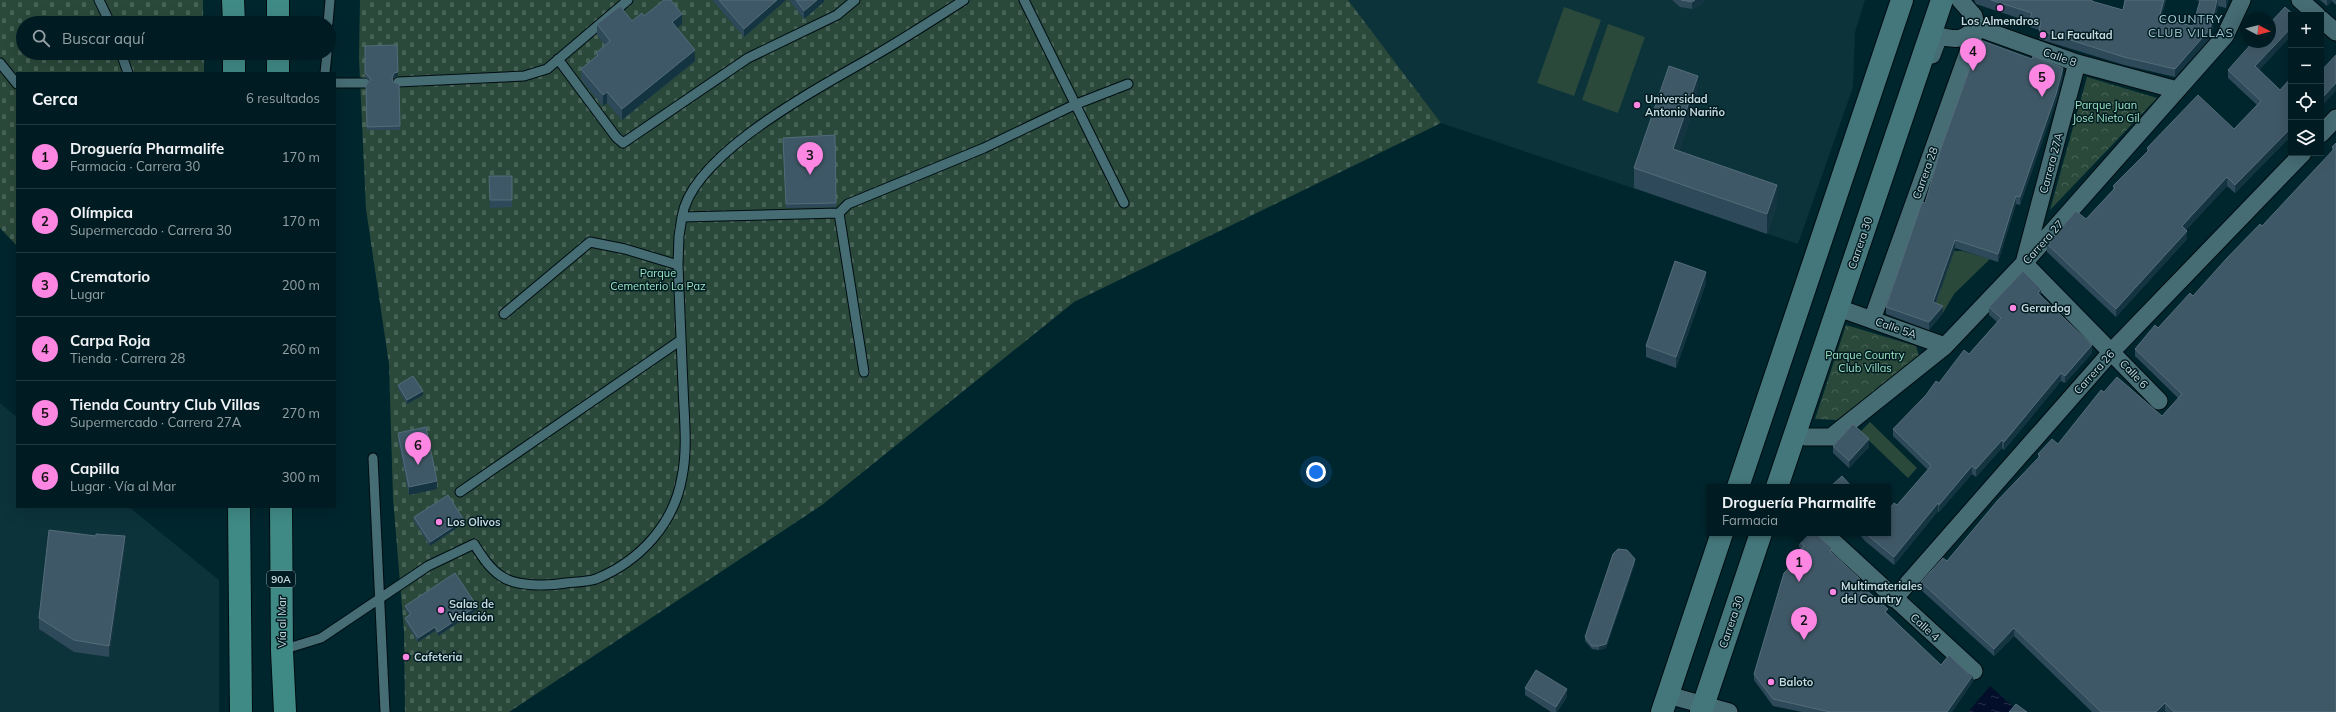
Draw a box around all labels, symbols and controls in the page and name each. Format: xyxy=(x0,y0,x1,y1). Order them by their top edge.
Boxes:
marker: Los Almendros xyxy=(1995,3,2005,13)
district label: COUNTRY CLUB VILLAS xyxy=(2148,11,2234,40)
north arrow xyxy=(2240,12,2276,48)
map controls xyxy=(2288,12,2324,156)
button: + xyxy=(2288,12,2324,48)
place label: Los Almendros xyxy=(1961,14,2039,28)
search box xyxy=(16,16,336,60)
icon: search xyxy=(30,27,52,49)
place label: La Facultad xyxy=(2051,28,2113,42)
text: Buscar aquí xyxy=(62,29,144,48)
marker: La Facultad xyxy=(2038,30,2048,40)
pin: 4 xyxy=(1960,38,1986,71)
street label: Calle 8 xyxy=(2041,45,2079,69)
button: − xyxy=(2288,48,2324,84)
pin: 5 xyxy=(2029,64,2055,97)
button: locate xyxy=(2288,84,2324,120)
text: Cerca xyxy=(32,88,78,109)
text: 6 resultados xyxy=(246,90,320,106)
place label: Universidad Antonio Nariño xyxy=(1645,92,1725,119)
park label: Parque Juan José Nieto Gil xyxy=(2072,98,2140,125)
marker: Universidad Antonio Nariño xyxy=(1632,100,1642,110)
button: layers xyxy=(2288,120,2324,156)
street label: Carrera 27A xyxy=(2036,131,2066,195)
text: Droguería Pharmalife xyxy=(70,139,224,158)
pin: 3 xyxy=(797,142,823,175)
street label: Carrera 28 xyxy=(1909,145,1941,201)
text: 1 xyxy=(41,149,49,165)
text: 170 m xyxy=(282,149,320,165)
text: Farmacia · Carrera 30 xyxy=(70,158,200,174)
text: Olímpica xyxy=(70,203,133,222)
text: 2 xyxy=(41,213,49,229)
text: 170 m xyxy=(282,213,320,229)
street label: Carrera 30 xyxy=(1845,215,1876,271)
street label: Carrera 27 xyxy=(2020,217,2066,267)
text: Supermercado · Carrera 30 xyxy=(70,222,232,238)
park label: Parque Cementerio La Paz xyxy=(610,266,706,293)
text: Crematorio xyxy=(70,267,150,286)
text: 3 xyxy=(41,277,49,293)
text: 200 m xyxy=(282,277,320,293)
text: Lugar xyxy=(70,286,105,302)
place label: Gerardog xyxy=(2021,301,2071,315)
marker: Gerardog xyxy=(2008,303,2018,313)
street label: Calle 5A xyxy=(1874,314,1918,342)
text: Carpa Roja xyxy=(70,331,150,350)
text: 4 xyxy=(41,341,49,357)
text: 260 m xyxy=(282,341,320,357)
street label: Carrera 26 xyxy=(2071,347,2118,397)
park label: Parque Country Club Villas xyxy=(1825,348,1905,375)
text: Tienda · Carrera 28 xyxy=(70,350,185,366)
street label: Calle 6 xyxy=(2117,357,2151,392)
text: Tienda Country Club Villas xyxy=(70,395,260,414)
text: 5 xyxy=(41,405,49,421)
text: 270 m xyxy=(282,405,320,421)
text: Supermercado · Carrera 27A xyxy=(70,414,241,430)
pin: 6 xyxy=(405,432,431,465)
text: Capilla xyxy=(70,459,120,478)
your location xyxy=(1306,462,1326,482)
text: 6 xyxy=(41,469,49,485)
text: 300 m xyxy=(282,469,320,485)
text: Lugar · Vía al Mar xyxy=(70,478,176,494)
popup xyxy=(1707,484,1891,536)
text: Droguería Pharmalife xyxy=(1722,493,1876,512)
text: Farmacia xyxy=(1722,512,1778,528)
place label: Los Olivos xyxy=(447,515,501,529)
marker: Los Olivos xyxy=(434,517,444,527)
pin: 1 xyxy=(1786,549,1812,582)
road number: 90A xyxy=(267,571,295,587)
place label: Multimateriales del Country xyxy=(1841,579,1923,606)
marker: Multimateriales del Country xyxy=(1828,587,1838,597)
street label: Carrera 30 xyxy=(1716,594,1747,650)
street label: Vía al Mar xyxy=(275,596,289,648)
place label: Salas de Velación xyxy=(448,597,494,624)
marker: Salas de Velación xyxy=(436,605,446,615)
pin: 2 xyxy=(1791,607,1817,640)
street label: Calle 4 xyxy=(1907,610,1943,644)
place label: Cafeteria xyxy=(414,650,462,664)
marker: Cafeteria xyxy=(401,652,411,662)
place label: Baloto xyxy=(1779,675,1814,689)
marker: Baloto xyxy=(1766,677,1776,687)

